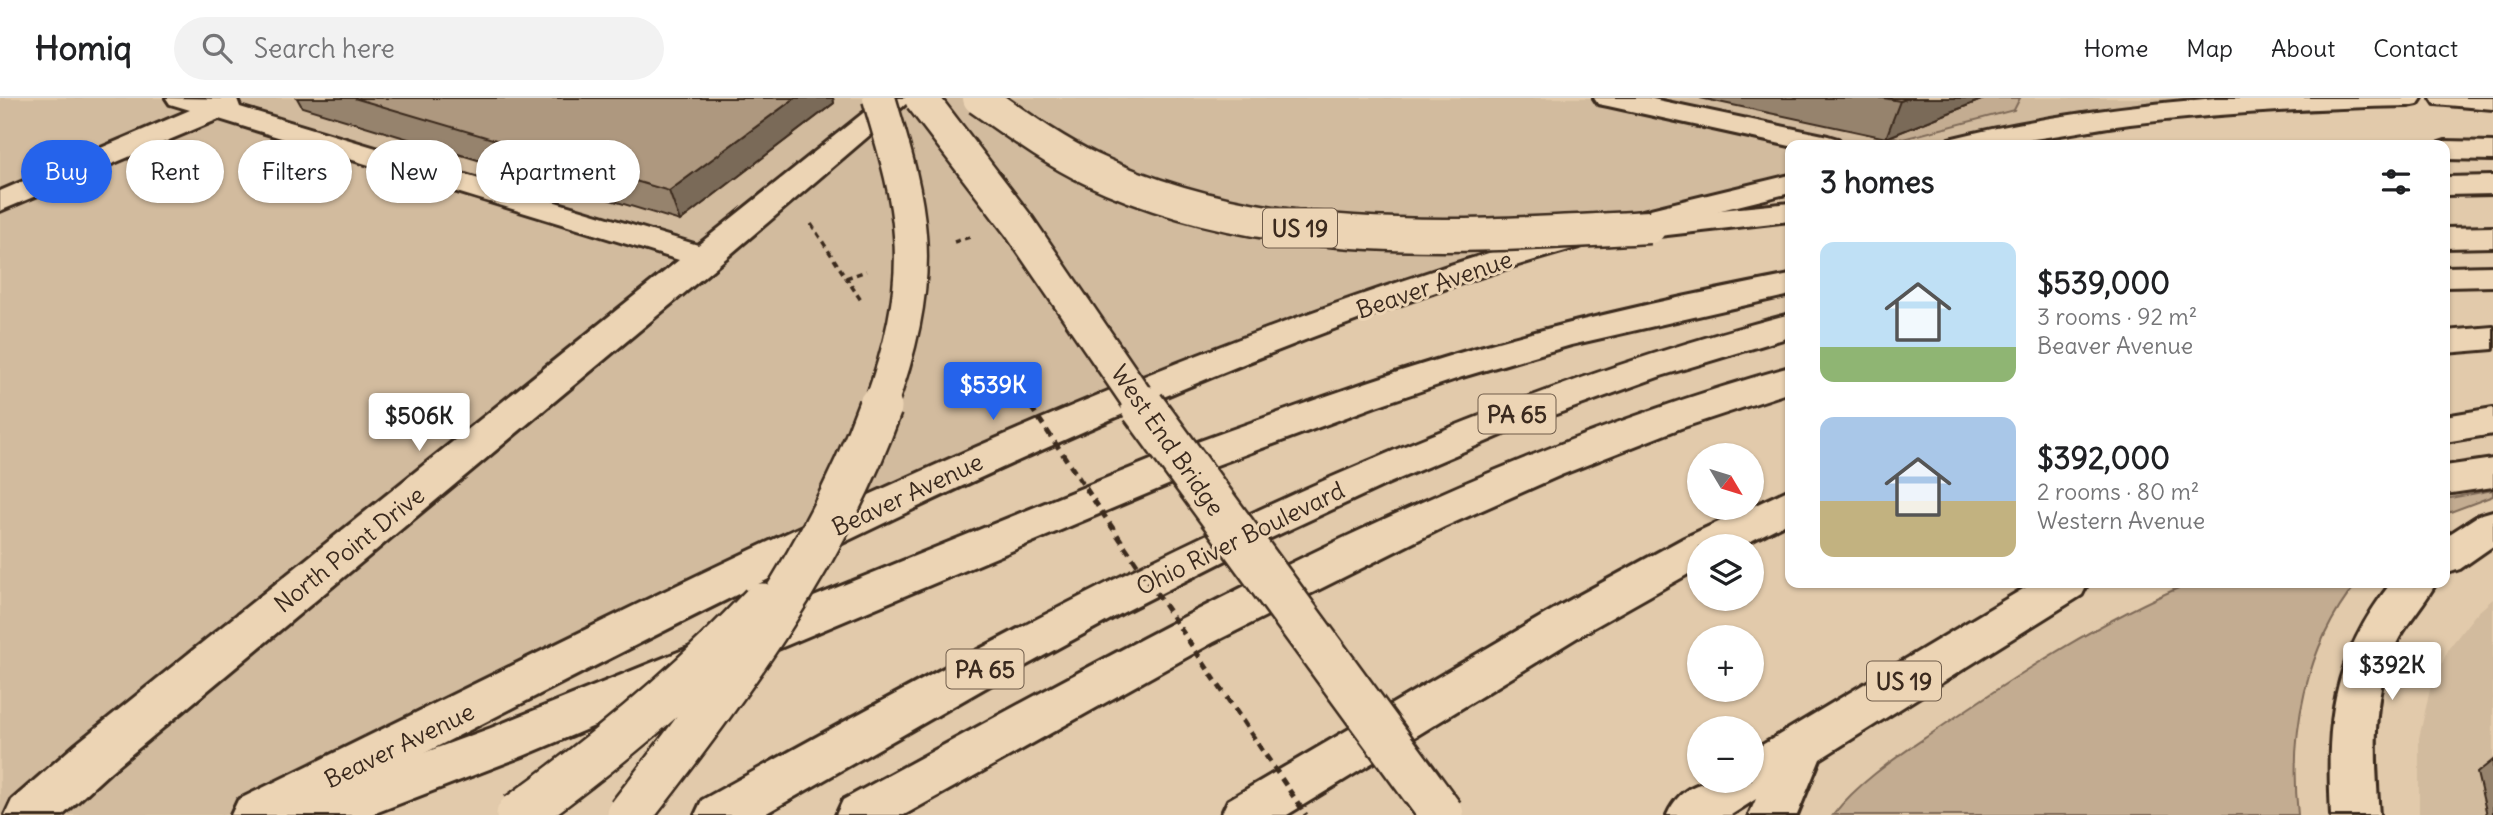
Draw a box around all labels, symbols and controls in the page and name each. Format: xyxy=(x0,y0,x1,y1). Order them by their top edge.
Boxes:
search box xyxy=(174,17,664,80)
text: Homiq xyxy=(35,27,132,69)
icon: search xyxy=(198,29,236,67)
text: Search here xyxy=(254,32,395,65)
text: Home xyxy=(2084,33,2148,63)
text: Map xyxy=(2186,33,2233,63)
text: About xyxy=(2271,33,2335,63)
text: Contact xyxy=(2373,33,2458,63)
chip: Buy xyxy=(21,140,112,203)
chip: Rent xyxy=(126,140,224,203)
chip: Filters xyxy=(238,140,352,203)
chip: New xyxy=(366,140,462,203)
chip: Apartment xyxy=(476,140,640,203)
text: 3 homes xyxy=(1820,163,1934,201)
icon: filters xyxy=(2377,163,2415,201)
road number: US 19 xyxy=(1263,209,1337,248)
street label: Beaver Avenue xyxy=(1352,243,1516,325)
text: $539,000 xyxy=(2037,264,2170,302)
icon: home xyxy=(1876,270,1960,354)
text: 3 rooms · 92 m² xyxy=(2037,302,2197,331)
text: Beaver Avenue xyxy=(2037,331,2193,360)
street label: West End Bridge xyxy=(1105,359,1231,521)
pin: $539K xyxy=(944,362,1042,422)
text: $539K xyxy=(960,370,1026,399)
pin: $506K xyxy=(370,394,468,453)
road number: PA 65 xyxy=(1478,394,1556,434)
text: $506K xyxy=(385,401,453,430)
text: $392,000 xyxy=(2037,439,2170,477)
north arrow xyxy=(1687,443,1764,520)
map controls xyxy=(1687,443,1764,793)
icon: home xyxy=(1876,445,1960,529)
street label: Beaver Avenue xyxy=(827,446,987,542)
street label: Ohio River Boulevard xyxy=(1131,475,1349,601)
text: 2 rooms · 80 m² xyxy=(2037,477,2199,506)
street label: North Point Drive xyxy=(268,479,430,619)
text: Western Avenue xyxy=(2037,506,2205,535)
button: layers xyxy=(1687,534,1764,611)
button: + xyxy=(1687,625,1764,702)
pin: $392K xyxy=(2343,642,2441,702)
road number: PA 65 xyxy=(946,650,1024,688)
text: $392K xyxy=(2359,650,2425,679)
road number: US 19 xyxy=(1867,662,1941,701)
street label: Beaver Avenue xyxy=(319,696,479,794)
button: − xyxy=(1687,716,1764,793)

